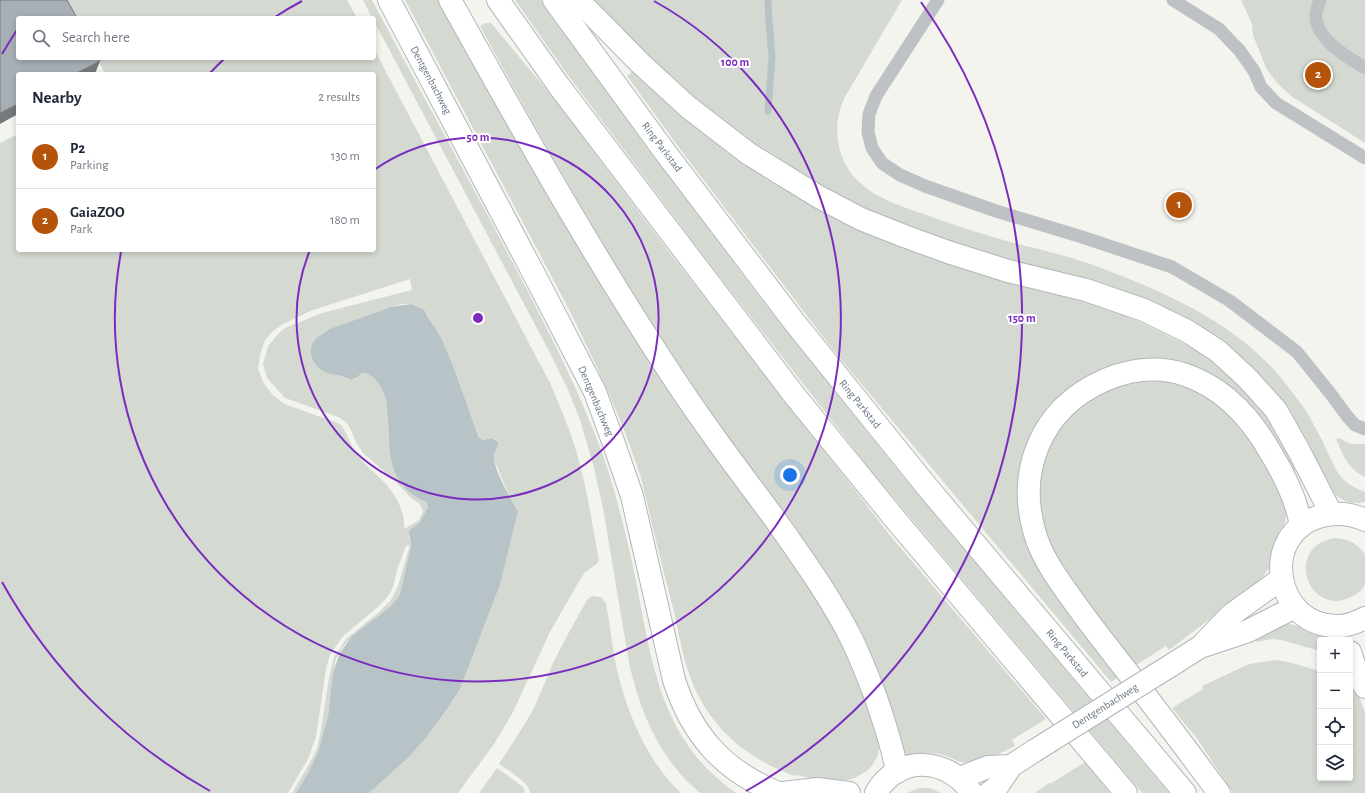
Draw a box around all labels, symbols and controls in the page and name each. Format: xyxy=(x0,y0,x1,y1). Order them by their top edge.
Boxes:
search box xyxy=(16,16,376,60)
icon: search xyxy=(30,27,52,49)
text: Search here xyxy=(62,30,130,45)
street label: Dentgenbachweg xyxy=(408,44,454,116)
text: 100 m xyxy=(721,56,749,68)
pin: 2 xyxy=(1305,60,1331,90)
text: Nearby xyxy=(32,89,82,106)
text: 2 results xyxy=(318,91,360,104)
street label: Ring Parkstad xyxy=(640,120,684,174)
text: 50 m xyxy=(467,131,490,143)
text: P2 xyxy=(70,141,85,156)
text: 1 xyxy=(43,150,47,163)
text: 130 m xyxy=(331,150,360,163)
text: Parking xyxy=(70,159,109,172)
pin: 1 xyxy=(1166,190,1192,220)
text: GaiaZOO xyxy=(70,205,125,220)
text: 2 xyxy=(42,214,48,227)
text: 180 m xyxy=(330,214,360,227)
text: Park xyxy=(70,223,92,236)
centre of rings xyxy=(471,311,485,325)
text: 150 m xyxy=(1008,312,1036,324)
street label: Dentgenbachweg xyxy=(576,364,616,438)
street label: Ring Parkstad xyxy=(837,378,883,431)
your location xyxy=(780,465,800,485)
street label: Ring Parkstad xyxy=(1044,627,1090,679)
map controls xyxy=(1317,637,1353,781)
button: + xyxy=(1317,637,1353,673)
button: − xyxy=(1317,673,1353,709)
street label: Dentgenbachweg xyxy=(1070,681,1140,731)
button: locate xyxy=(1317,709,1353,745)
button: layers xyxy=(1317,745,1353,781)

